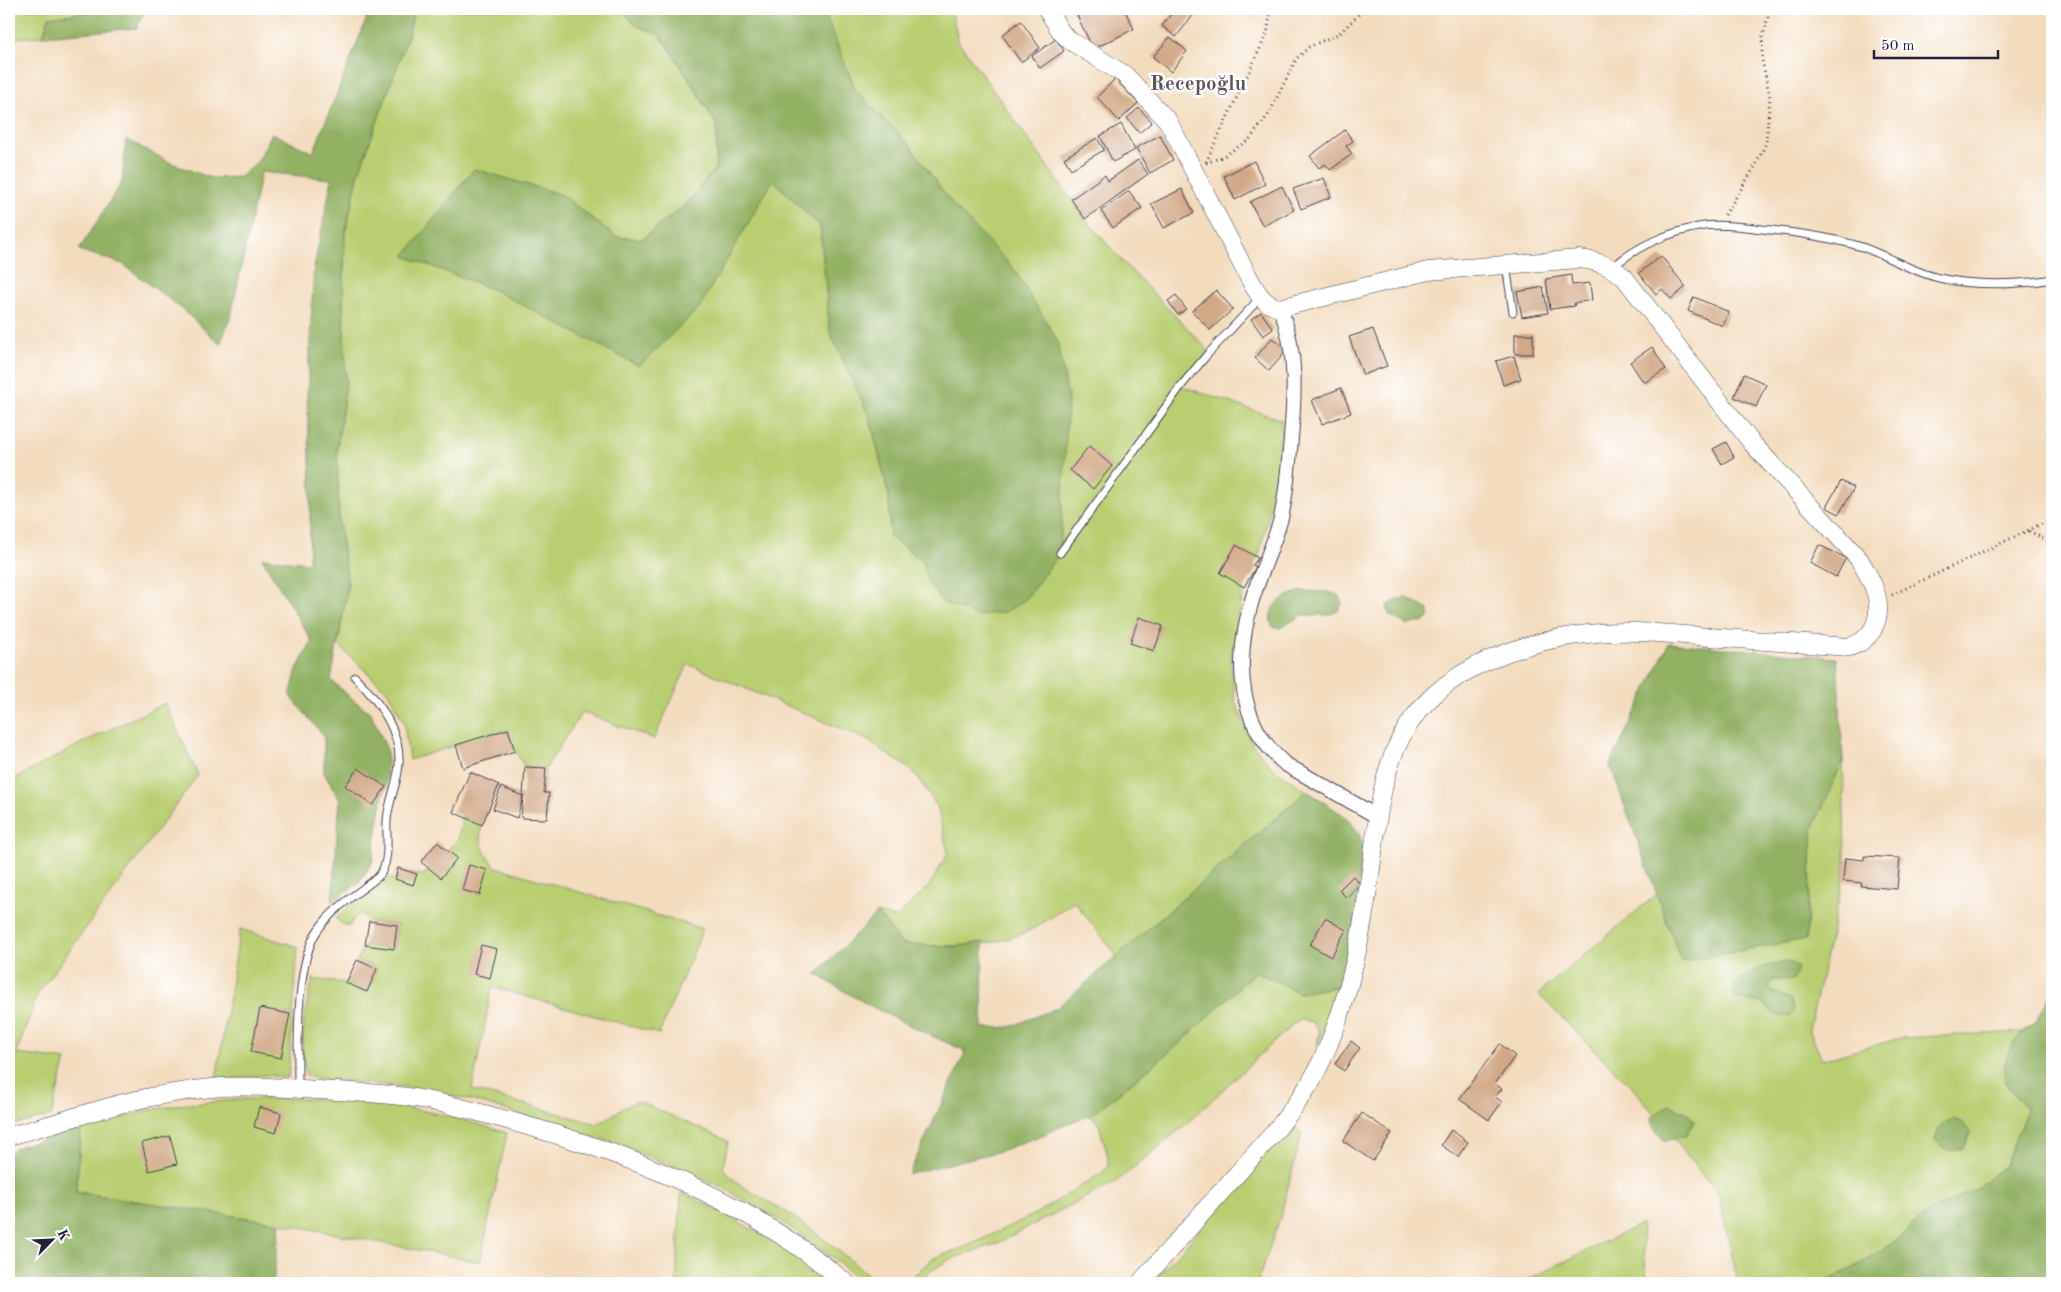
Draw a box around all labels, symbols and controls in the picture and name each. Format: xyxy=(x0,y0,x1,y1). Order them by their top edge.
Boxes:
scale bar xyxy=(1874,28,1997,60)
text: 50 m xyxy=(1881,39,1915,54)
district label: Recepoğlu xyxy=(1150,74,1246,95)
north arrow xyxy=(28,1214,78,1264)
text: K xyxy=(54,1227,72,1243)

